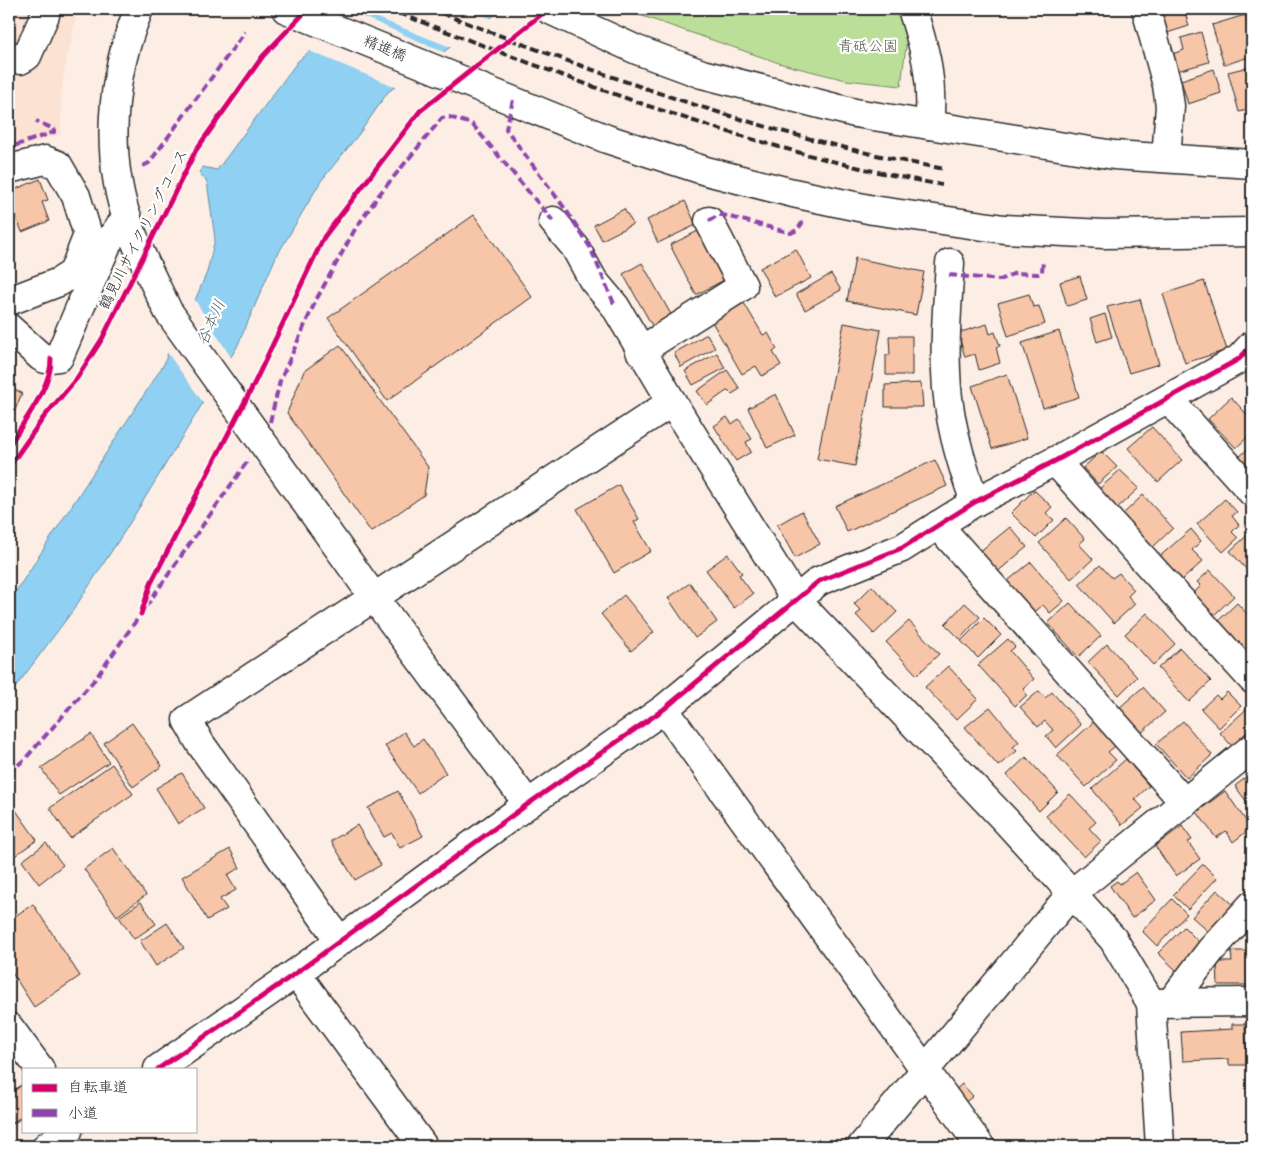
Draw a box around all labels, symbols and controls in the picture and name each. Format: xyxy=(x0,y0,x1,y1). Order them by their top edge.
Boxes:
street label: 精進橋 xyxy=(360,31,409,66)
park label: 青砥公園 xyxy=(838,37,898,56)
street label: 鶴見川サイクリングコース xyxy=(95,146,192,313)
water label: 谷本川 xyxy=(193,297,230,348)
legend xyxy=(22,1068,198,1132)
text: 自転車道 xyxy=(68,1078,128,1097)
text: 小道 xyxy=(68,1104,98,1123)

